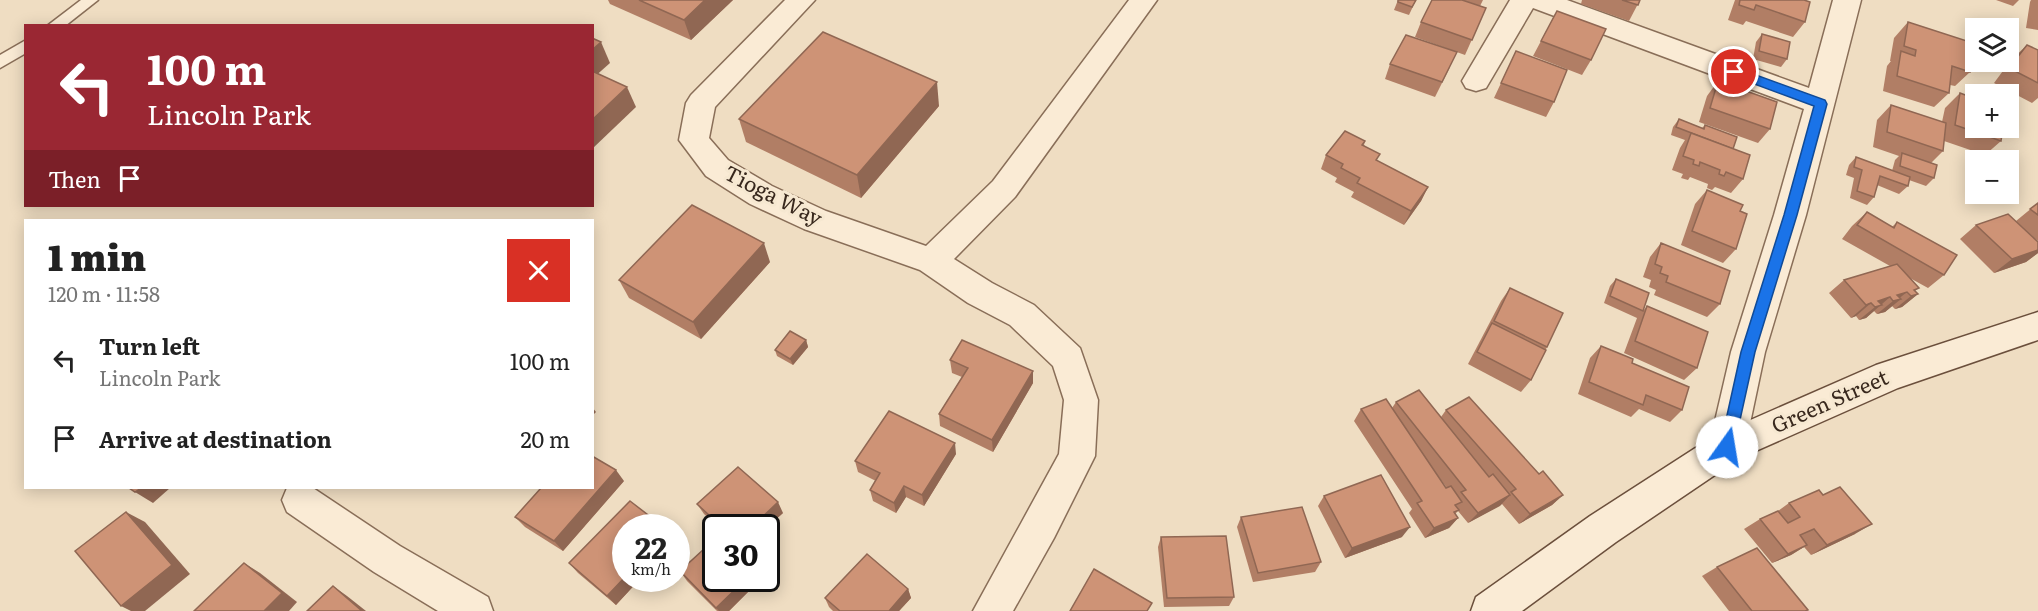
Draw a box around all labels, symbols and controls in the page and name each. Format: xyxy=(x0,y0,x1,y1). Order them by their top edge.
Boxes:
map controls xyxy=(1965,18,2019,204)
button: layers xyxy=(1965,18,2019,72)
text: 100 m xyxy=(147,36,266,98)
pin xyxy=(1708,46,1759,97)
icon: left xyxy=(48,48,126,126)
icon: arrive xyxy=(1717,55,1750,88)
button: + xyxy=(1965,84,2019,138)
text: Lincoln Park xyxy=(147,93,311,133)
button: − xyxy=(1965,150,2019,204)
street label: Tioga Way xyxy=(720,156,829,232)
text: Then xyxy=(48,162,101,195)
icon: arrive xyxy=(113,162,146,195)
text: 1 min xyxy=(48,229,146,282)
button: close xyxy=(507,239,570,302)
text: 120 m · 11:58 xyxy=(48,278,160,308)
text: Turn left xyxy=(99,329,200,362)
icon: left xyxy=(48,344,81,377)
text: 100 m xyxy=(510,344,570,377)
street label: Green Street xyxy=(1765,360,1893,439)
text: Lincoln Park xyxy=(99,362,221,392)
position arrow xyxy=(1695,415,1759,479)
icon: arrive xyxy=(48,422,81,455)
text: Arrive at destination xyxy=(99,422,332,455)
text: 20 m xyxy=(520,422,570,455)
speed limit sign: 30 xyxy=(702,514,780,592)
text: 22 xyxy=(635,524,667,568)
text: km/h xyxy=(631,557,671,580)

